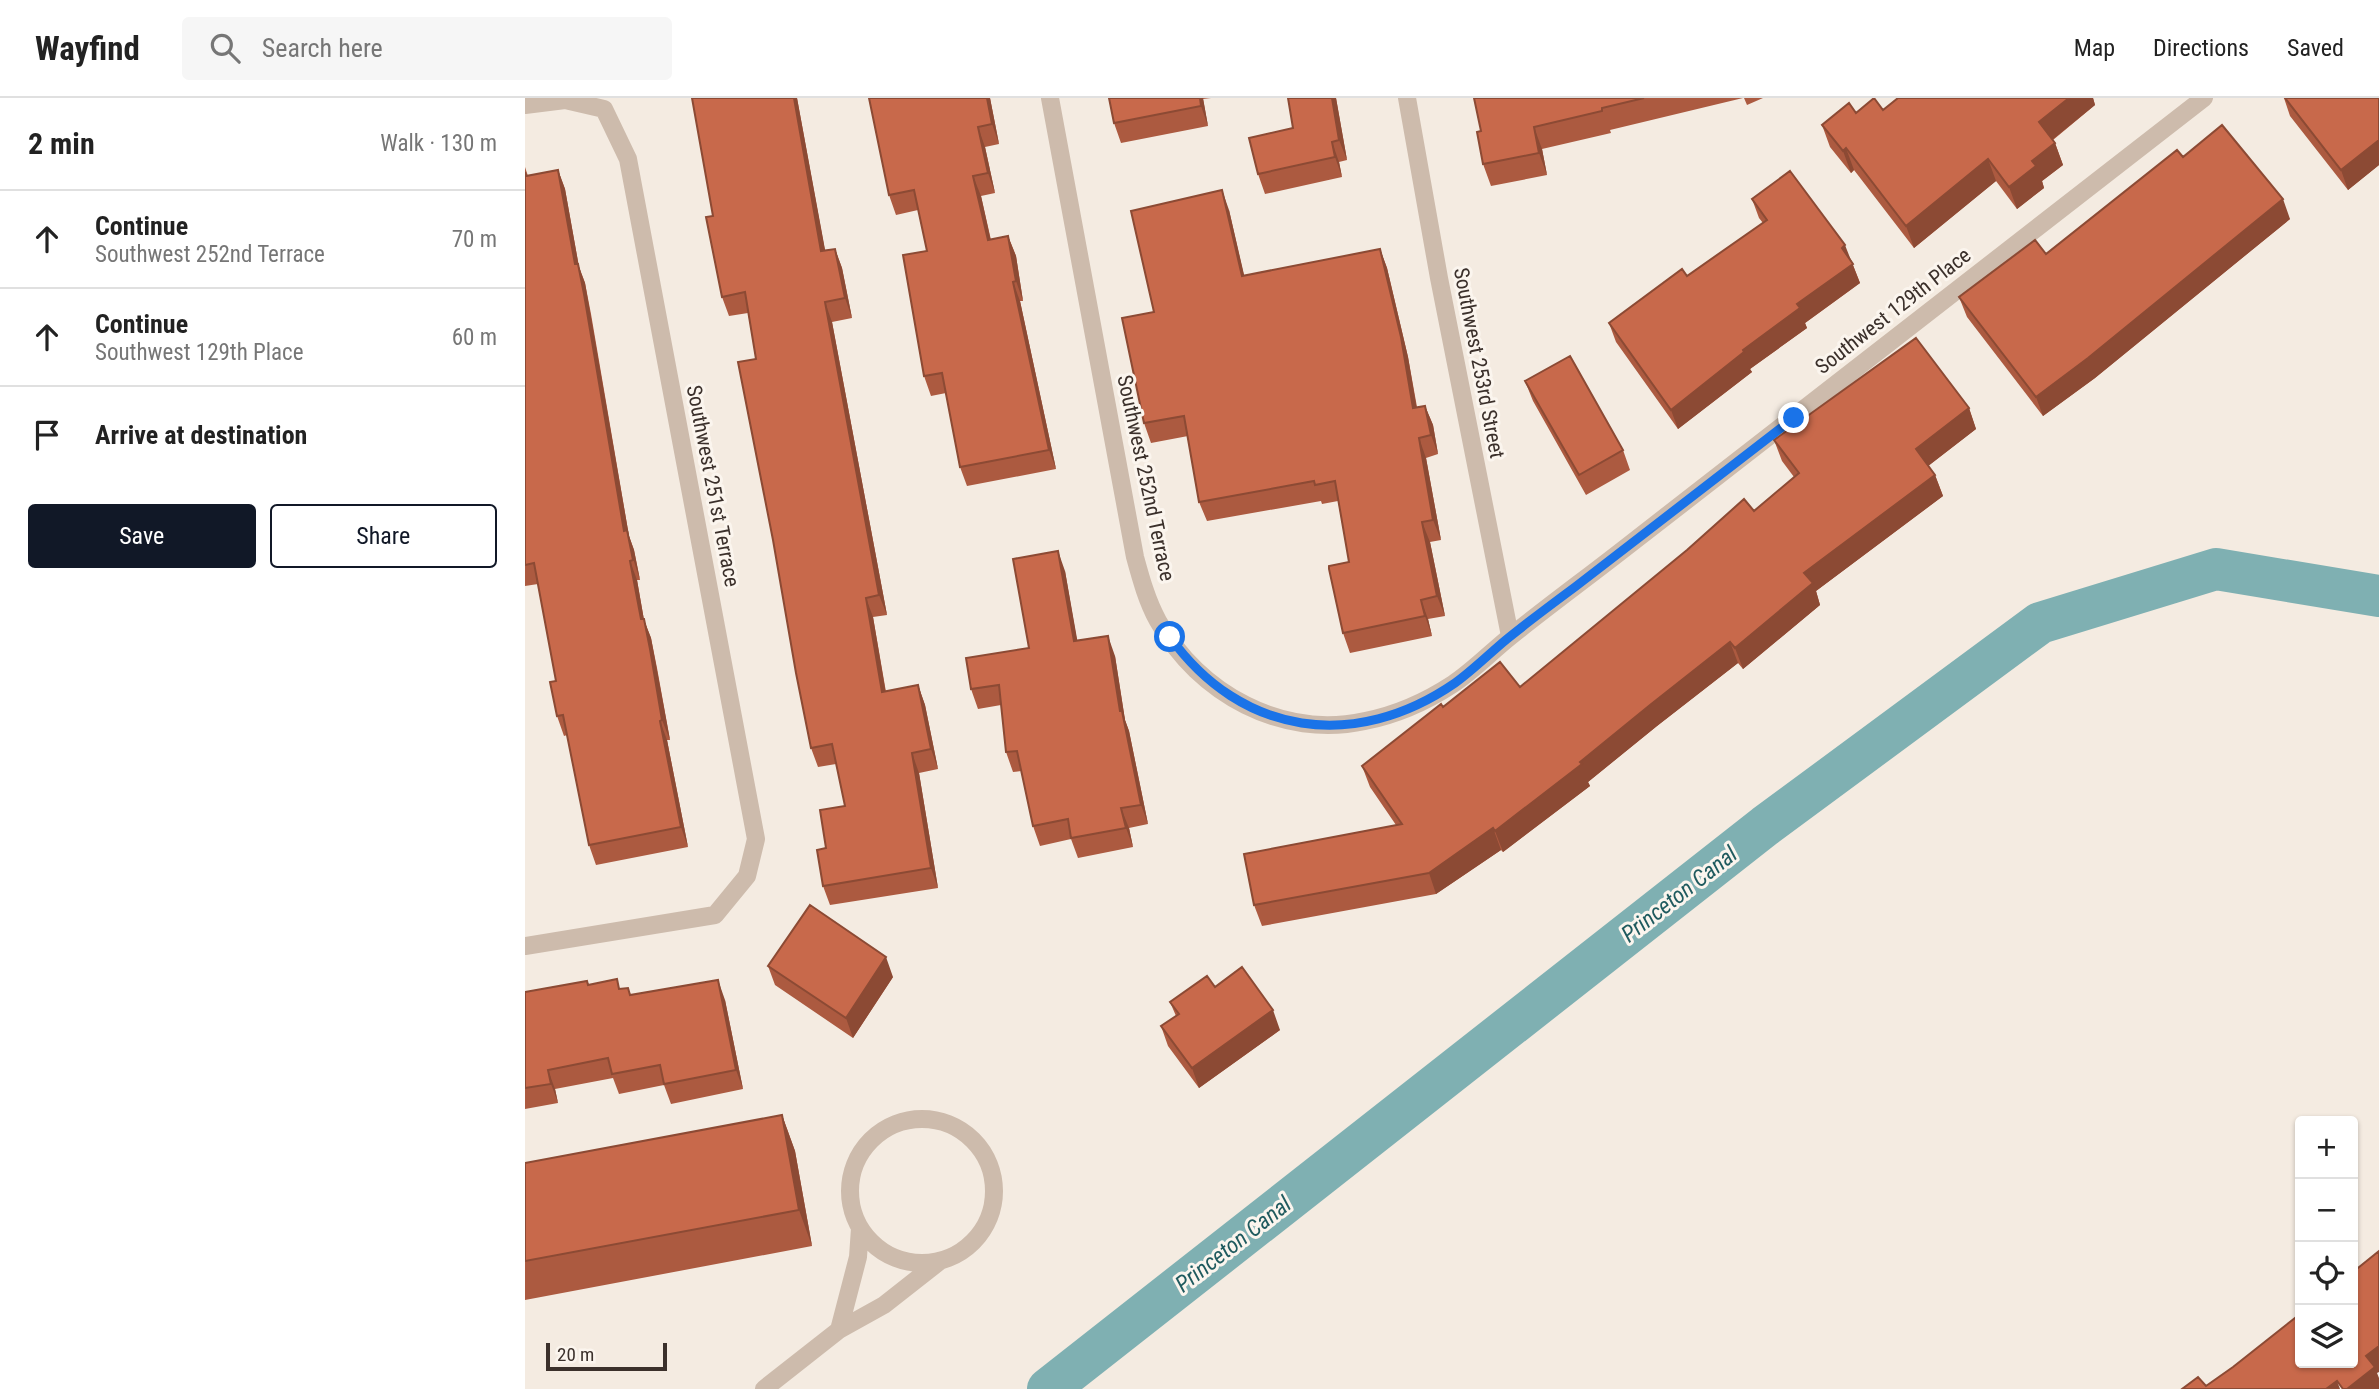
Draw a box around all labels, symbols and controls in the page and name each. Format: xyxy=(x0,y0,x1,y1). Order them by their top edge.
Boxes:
search box xyxy=(182,17,672,80)
text: Wayfind xyxy=(35,29,140,68)
icon: search xyxy=(206,29,244,67)
text: Search here xyxy=(262,33,383,63)
text: Map xyxy=(2074,34,2115,62)
text: Directions xyxy=(2153,34,2249,62)
text: Saved xyxy=(2287,34,2344,62)
text: 2 min xyxy=(28,126,95,161)
text: Walk · 130 m xyxy=(380,130,497,157)
text: Continue xyxy=(95,211,188,241)
icon: ahead xyxy=(28,220,66,258)
text: 70 m xyxy=(452,226,497,253)
text: Southwest 252nd Terrace xyxy=(95,241,325,268)
street label: Southwest 129th Place xyxy=(1811,243,1976,379)
street label: Southwest 253rd Street xyxy=(1449,266,1509,460)
text: Continue xyxy=(95,309,188,339)
icon: ahead xyxy=(28,318,66,356)
text: 60 m xyxy=(452,324,497,351)
text: Southwest 129th Place xyxy=(95,339,304,366)
street label: Southwest 252nd Terrace xyxy=(1112,373,1180,583)
street label: Southwest 251st Terrace xyxy=(682,383,744,589)
route end xyxy=(1778,402,1809,433)
icon: arrive xyxy=(28,416,66,454)
text: Arrive at destination xyxy=(95,420,307,450)
button: Save xyxy=(28,504,256,568)
button: Share xyxy=(270,504,497,568)
route start xyxy=(1154,621,1185,652)
water label: Princeton Canal xyxy=(1616,840,1743,948)
map controls xyxy=(2295,1116,2358,1368)
button: + xyxy=(2295,1116,2358,1179)
button: − xyxy=(2295,1179,2358,1242)
water label: Princeton Canal xyxy=(1170,1190,1297,1298)
button: locate xyxy=(2295,1242,2358,1305)
button: layers xyxy=(2295,1305,2358,1368)
scale bar xyxy=(546,1340,667,1372)
text: 20 m xyxy=(557,1343,594,1366)

